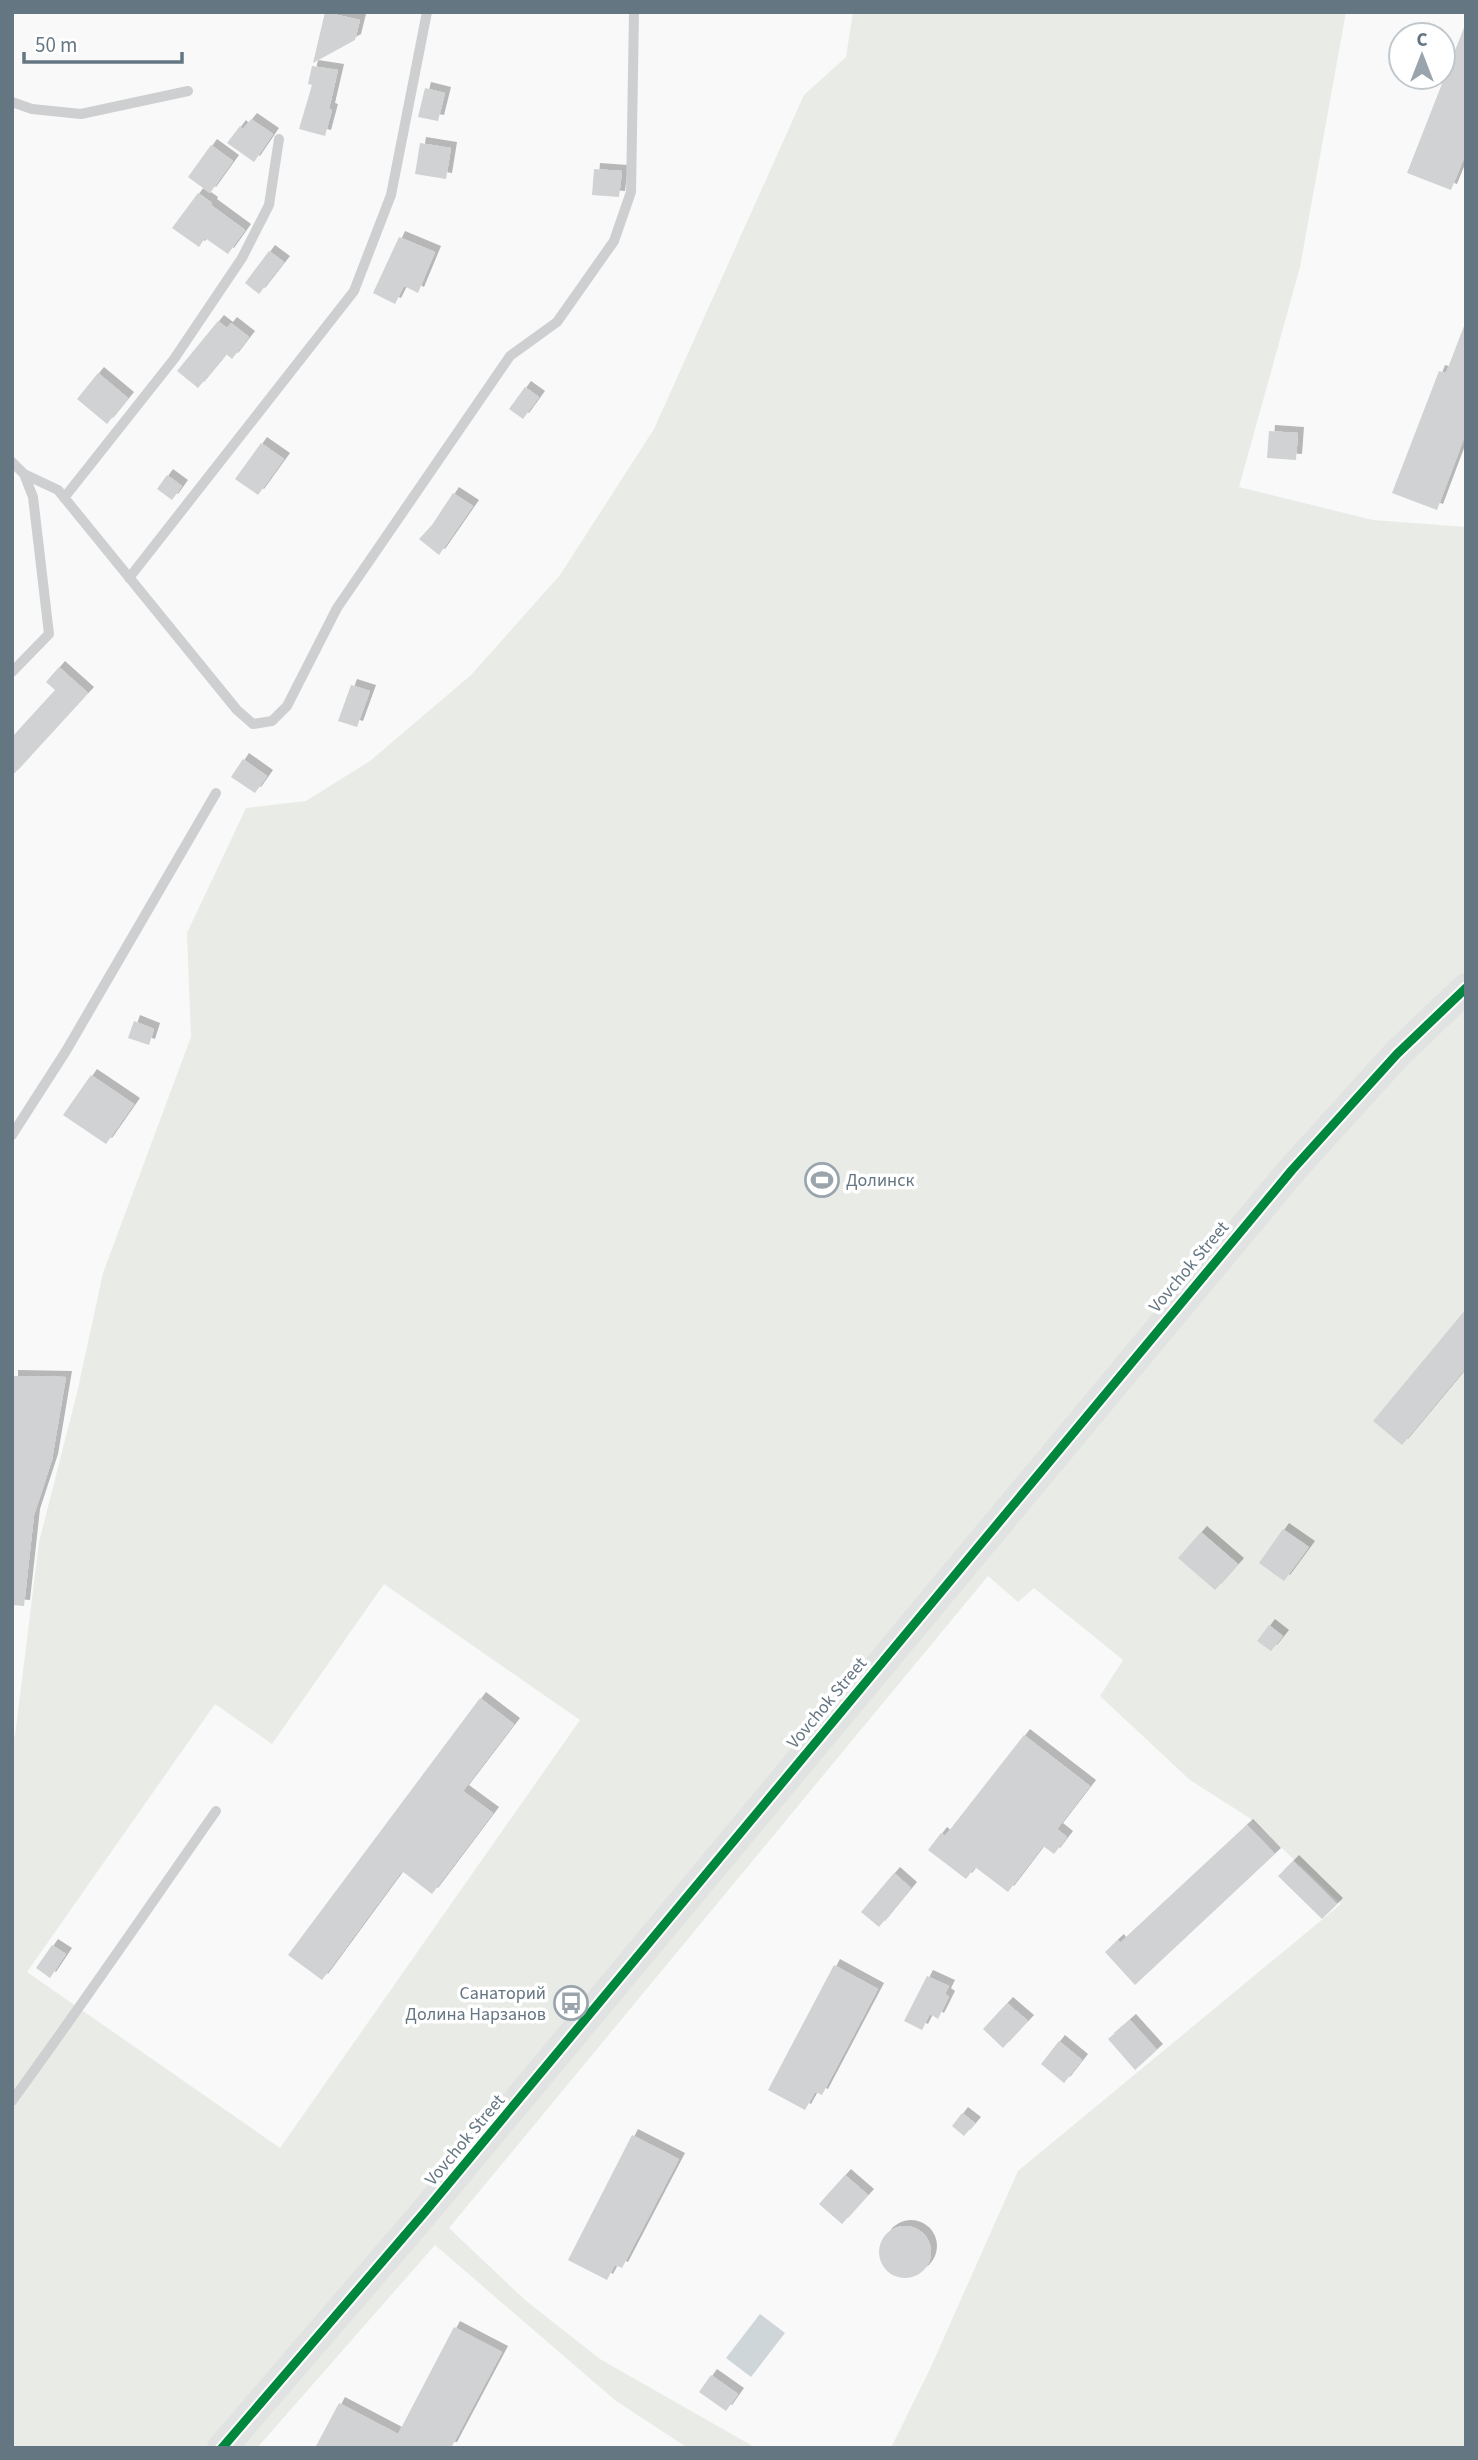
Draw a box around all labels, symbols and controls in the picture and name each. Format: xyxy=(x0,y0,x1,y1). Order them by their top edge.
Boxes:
scale bar xyxy=(24,21,182,65)
north arrow xyxy=(1387,21,1457,91)
text: С xyxy=(1416,27,1428,54)
text: 50 m xyxy=(35,30,77,60)
sports icon: Долинск xyxy=(803,1161,841,1199)
place label: Долинск xyxy=(846,1168,914,1193)
street label: Vovchok Street xyxy=(1143,1216,1235,1318)
street label: Vovchok Street xyxy=(781,1652,873,1754)
place label: Санаторий Долина Нарзанов xyxy=(405,1981,546,2027)
bus stop icon: Санаторий Долина Нарзанов xyxy=(552,1984,590,2022)
street label: Vovchok Street xyxy=(419,2089,511,2191)

